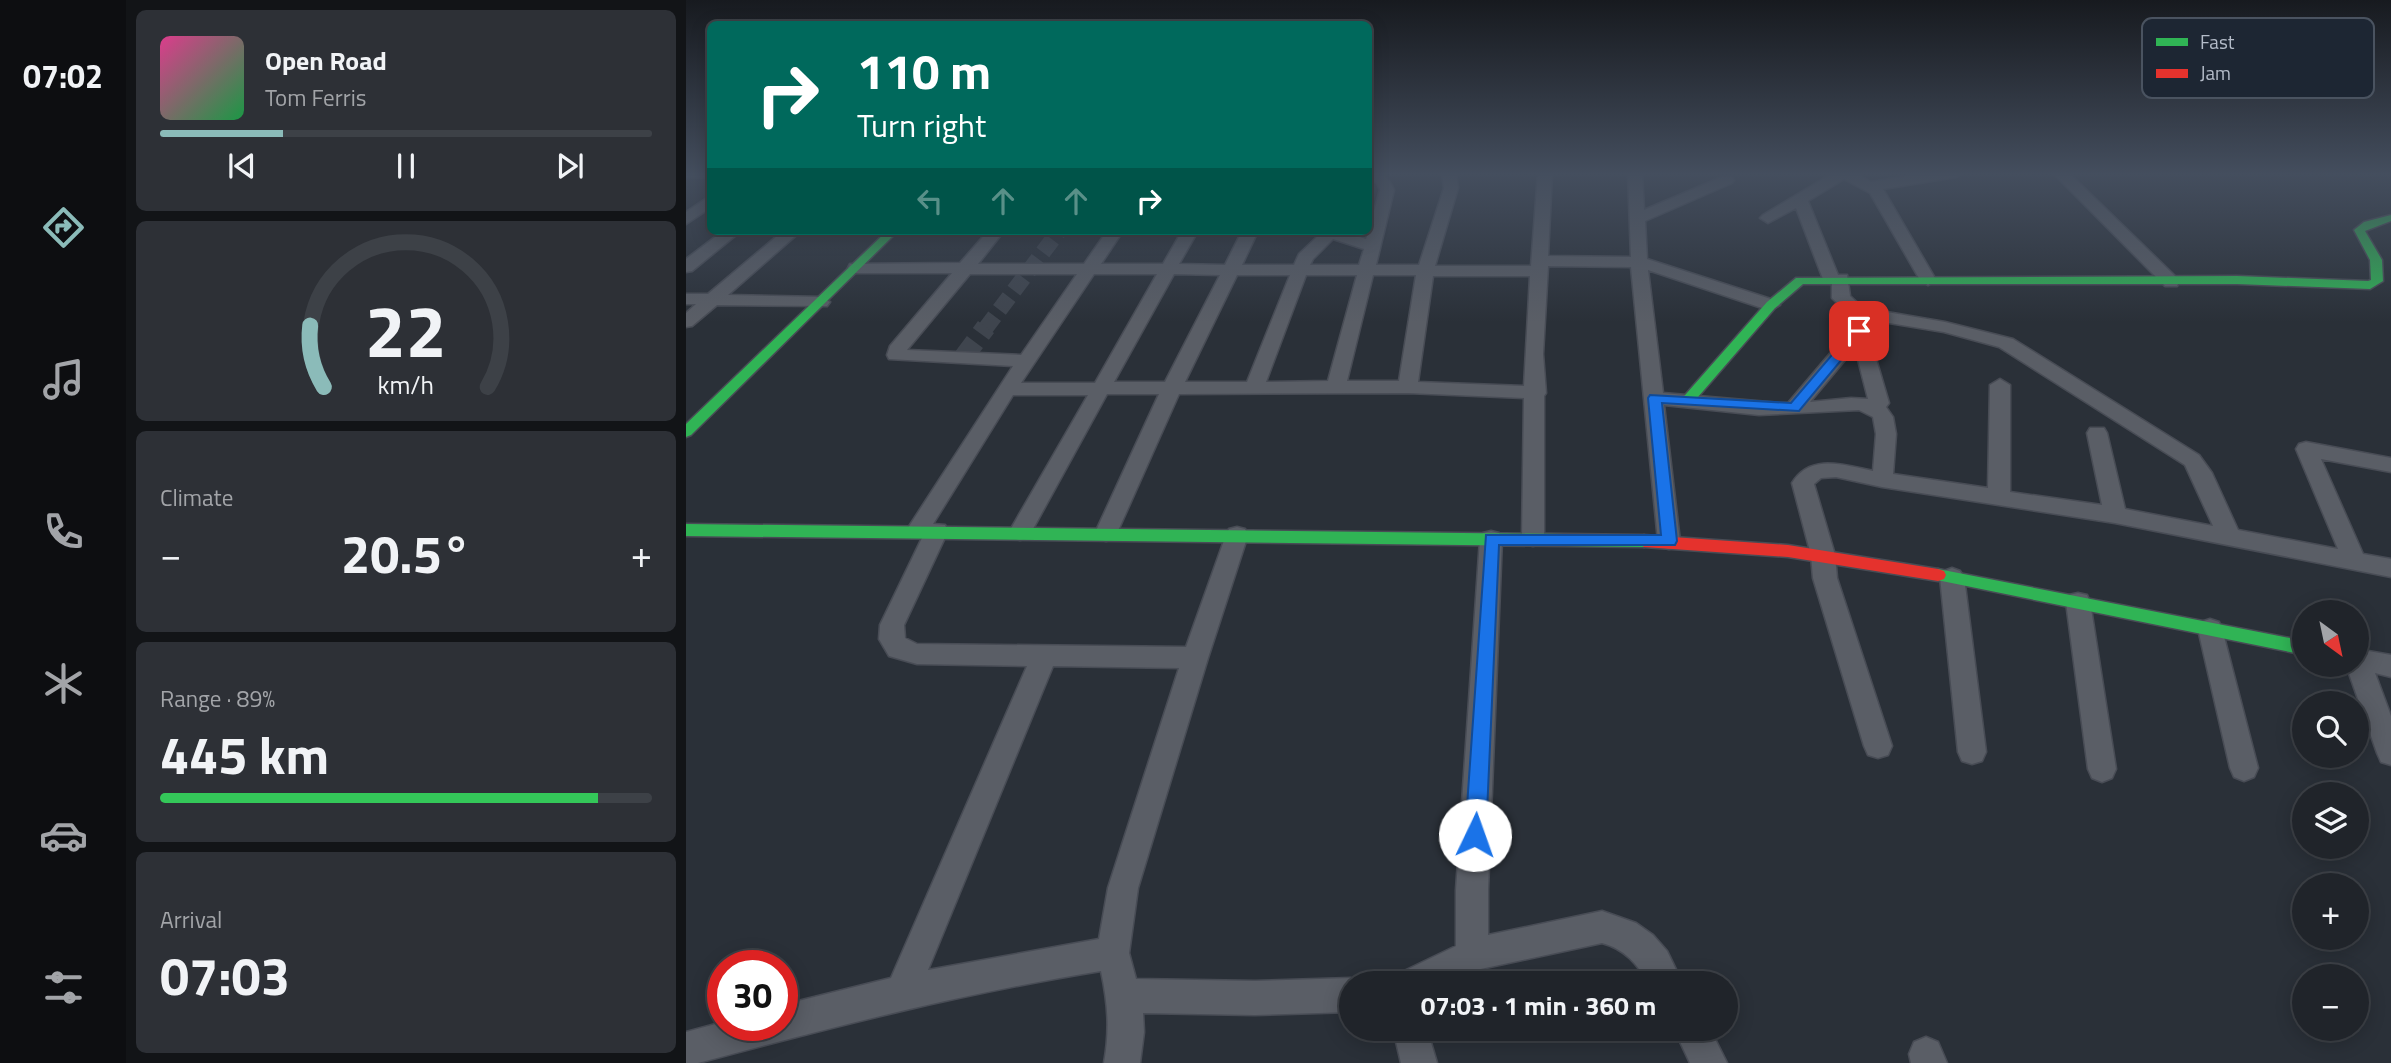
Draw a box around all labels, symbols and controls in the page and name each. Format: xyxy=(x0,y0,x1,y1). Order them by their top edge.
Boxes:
legend xyxy=(2142,18,2374,98)
text: Fast xyxy=(2200,27,2235,56)
text: 110 m xyxy=(857,33,991,108)
text: Open Road xyxy=(265,41,387,80)
icon: right xyxy=(742,49,833,140)
text: 07:02 xyxy=(23,52,103,100)
text: Jam xyxy=(2200,58,2231,87)
text: Tom Ferris xyxy=(265,80,366,115)
text: Turn right xyxy=(857,101,986,149)
icon: previous xyxy=(223,147,261,185)
icon: pause xyxy=(387,147,425,185)
icon: next xyxy=(551,147,589,185)
icon: left xyxy=(911,182,949,220)
icon: ahead xyxy=(984,182,1022,220)
icon: ahead xyxy=(1057,182,1095,220)
icon: right xyxy=(1130,182,1168,220)
icon: directions xyxy=(39,203,88,252)
text: 22 xyxy=(365,275,447,385)
pin xyxy=(1829,301,1889,361)
icon: arrive xyxy=(1840,312,1878,350)
icon: music xyxy=(39,355,88,404)
text: km/h xyxy=(378,366,434,404)
text: Climate xyxy=(160,480,233,515)
icon: phone xyxy=(39,507,88,556)
text: 20.5° xyxy=(341,514,471,593)
text: − xyxy=(160,525,181,583)
text: + xyxy=(631,525,652,583)
north arrow xyxy=(2292,600,2370,677)
map controls xyxy=(2292,600,2369,1041)
icon: climate xyxy=(39,659,88,708)
text: Range · 89% xyxy=(160,681,275,716)
button: search xyxy=(2292,691,2369,768)
text: 445 km xyxy=(160,715,329,794)
button: layers xyxy=(2292,782,2369,859)
position arrow xyxy=(1438,798,1512,872)
icon: car xyxy=(39,811,88,860)
button: + xyxy=(2292,873,2369,950)
text: Arrival xyxy=(160,902,222,937)
text: 07:03 xyxy=(160,936,290,1015)
speed limit sign: 30 xyxy=(707,950,798,1041)
icon: filters xyxy=(39,963,88,1012)
button: − xyxy=(2292,964,2369,1041)
text: 07:03 · 1 min · 360 m xyxy=(1421,986,1656,1025)

